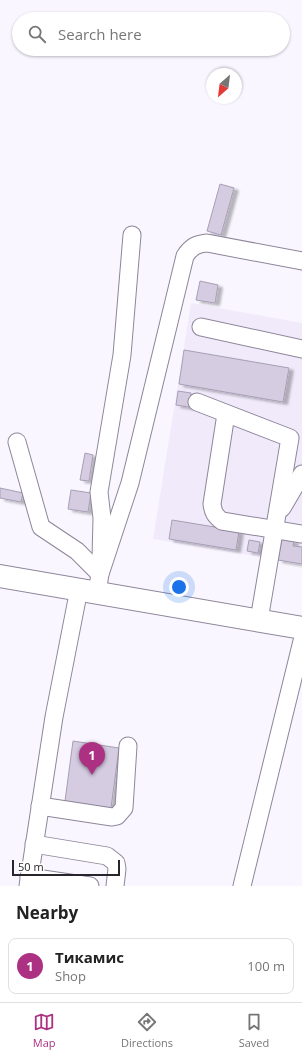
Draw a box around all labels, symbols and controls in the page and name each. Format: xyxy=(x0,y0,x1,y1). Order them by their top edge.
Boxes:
search box xyxy=(12,12,290,56)
icon: search xyxy=(26,23,48,45)
text: Search here xyxy=(58,24,142,44)
north arrow xyxy=(206,68,242,104)
your location xyxy=(169,577,189,597)
pin: 1 xyxy=(79,742,105,775)
scale bar xyxy=(12,858,120,877)
text: 50 m xyxy=(18,859,44,874)
text: Nearby xyxy=(16,901,78,924)
text: Тикамис xyxy=(55,947,124,967)
text: 1 xyxy=(26,957,34,975)
text: 100 m xyxy=(247,957,285,975)
text: Shop xyxy=(55,967,86,985)
tab: Map xyxy=(33,1011,56,1050)
tab: Directions xyxy=(121,1011,173,1050)
tab: Saved xyxy=(239,1011,269,1050)

